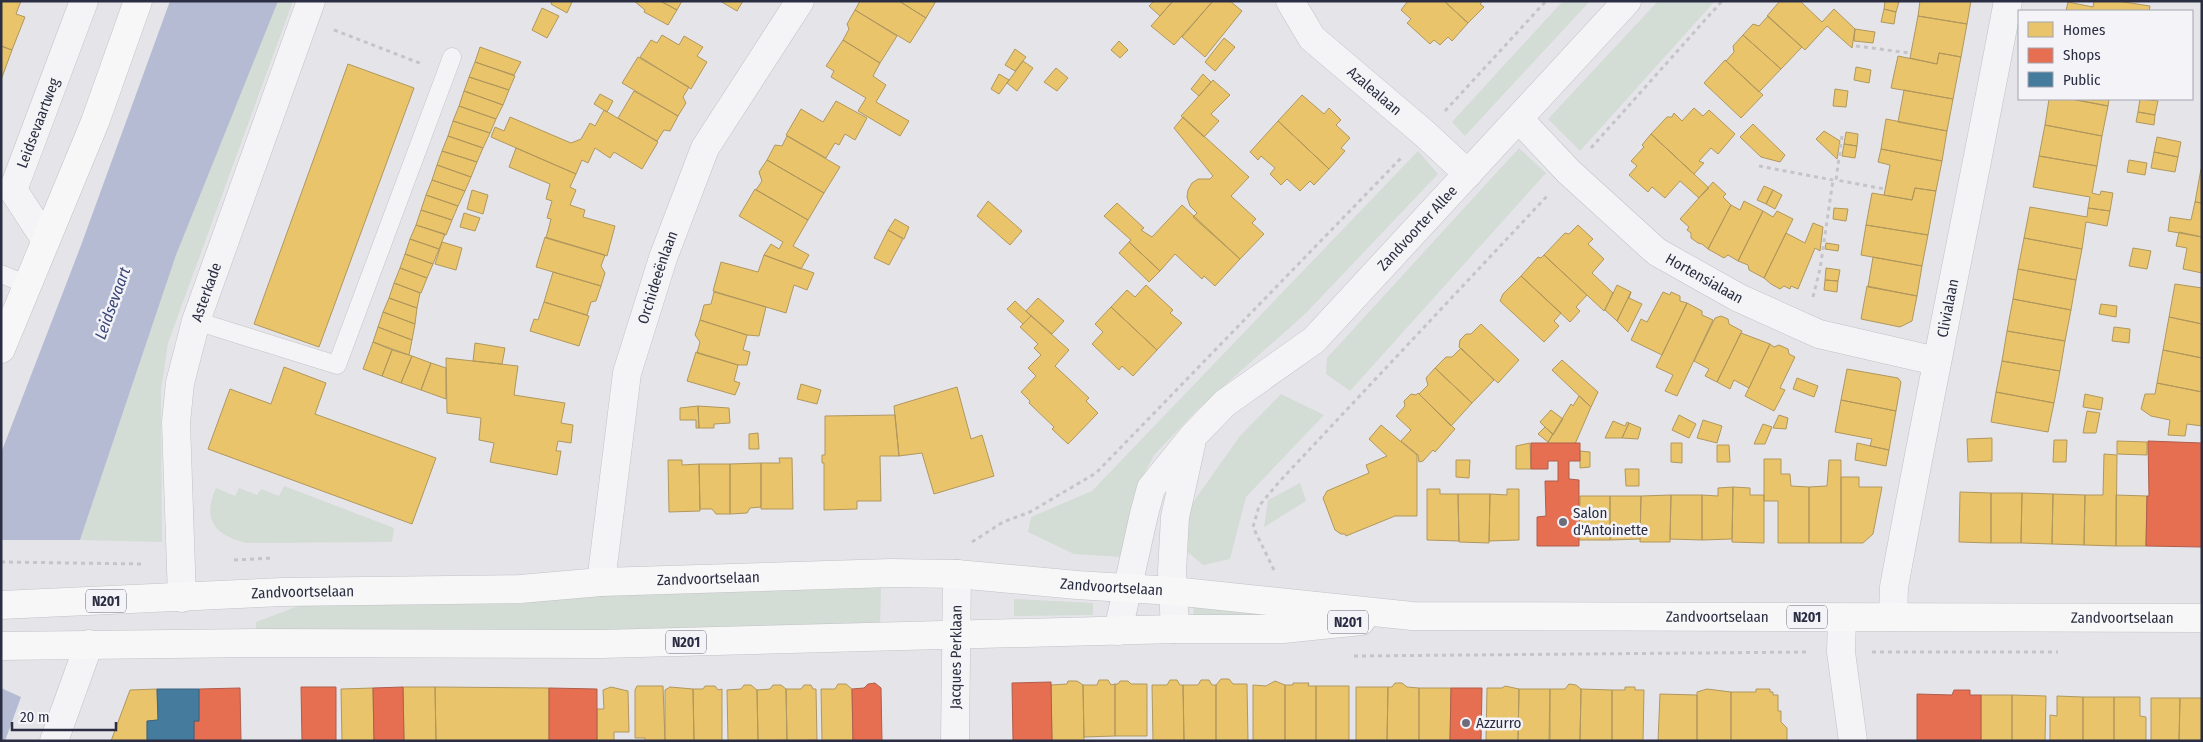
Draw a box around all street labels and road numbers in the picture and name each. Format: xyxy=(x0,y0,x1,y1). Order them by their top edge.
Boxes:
street label: Azalealaan xyxy=(1344,63,1405,119)
street label: Leidsevaartweg xyxy=(13,75,63,171)
street label: Zandvoorter Allee xyxy=(1374,182,1461,274)
street label: Orchideeënlaan xyxy=(634,228,682,326)
street label: Hortensialaan xyxy=(1662,250,1746,307)
street label: Asterkade xyxy=(188,260,225,324)
street label: Clivialaan xyxy=(1933,277,1962,339)
street label: Zandvoortselaan xyxy=(657,568,760,589)
street label: Zandvoortselaan xyxy=(1059,575,1164,599)
street label: Zandvoortselaan xyxy=(251,582,354,602)
road number: N201 xyxy=(86,590,126,612)
street label: Jacques Perklaan xyxy=(946,605,966,709)
road number: N201 xyxy=(1787,606,1827,628)
street label: Zandvoortselaan xyxy=(1666,608,1769,626)
street label: Zandvoortselaan xyxy=(2071,609,2174,627)
road number: N201 xyxy=(1328,610,1368,634)
road number: N201 xyxy=(666,630,706,654)

